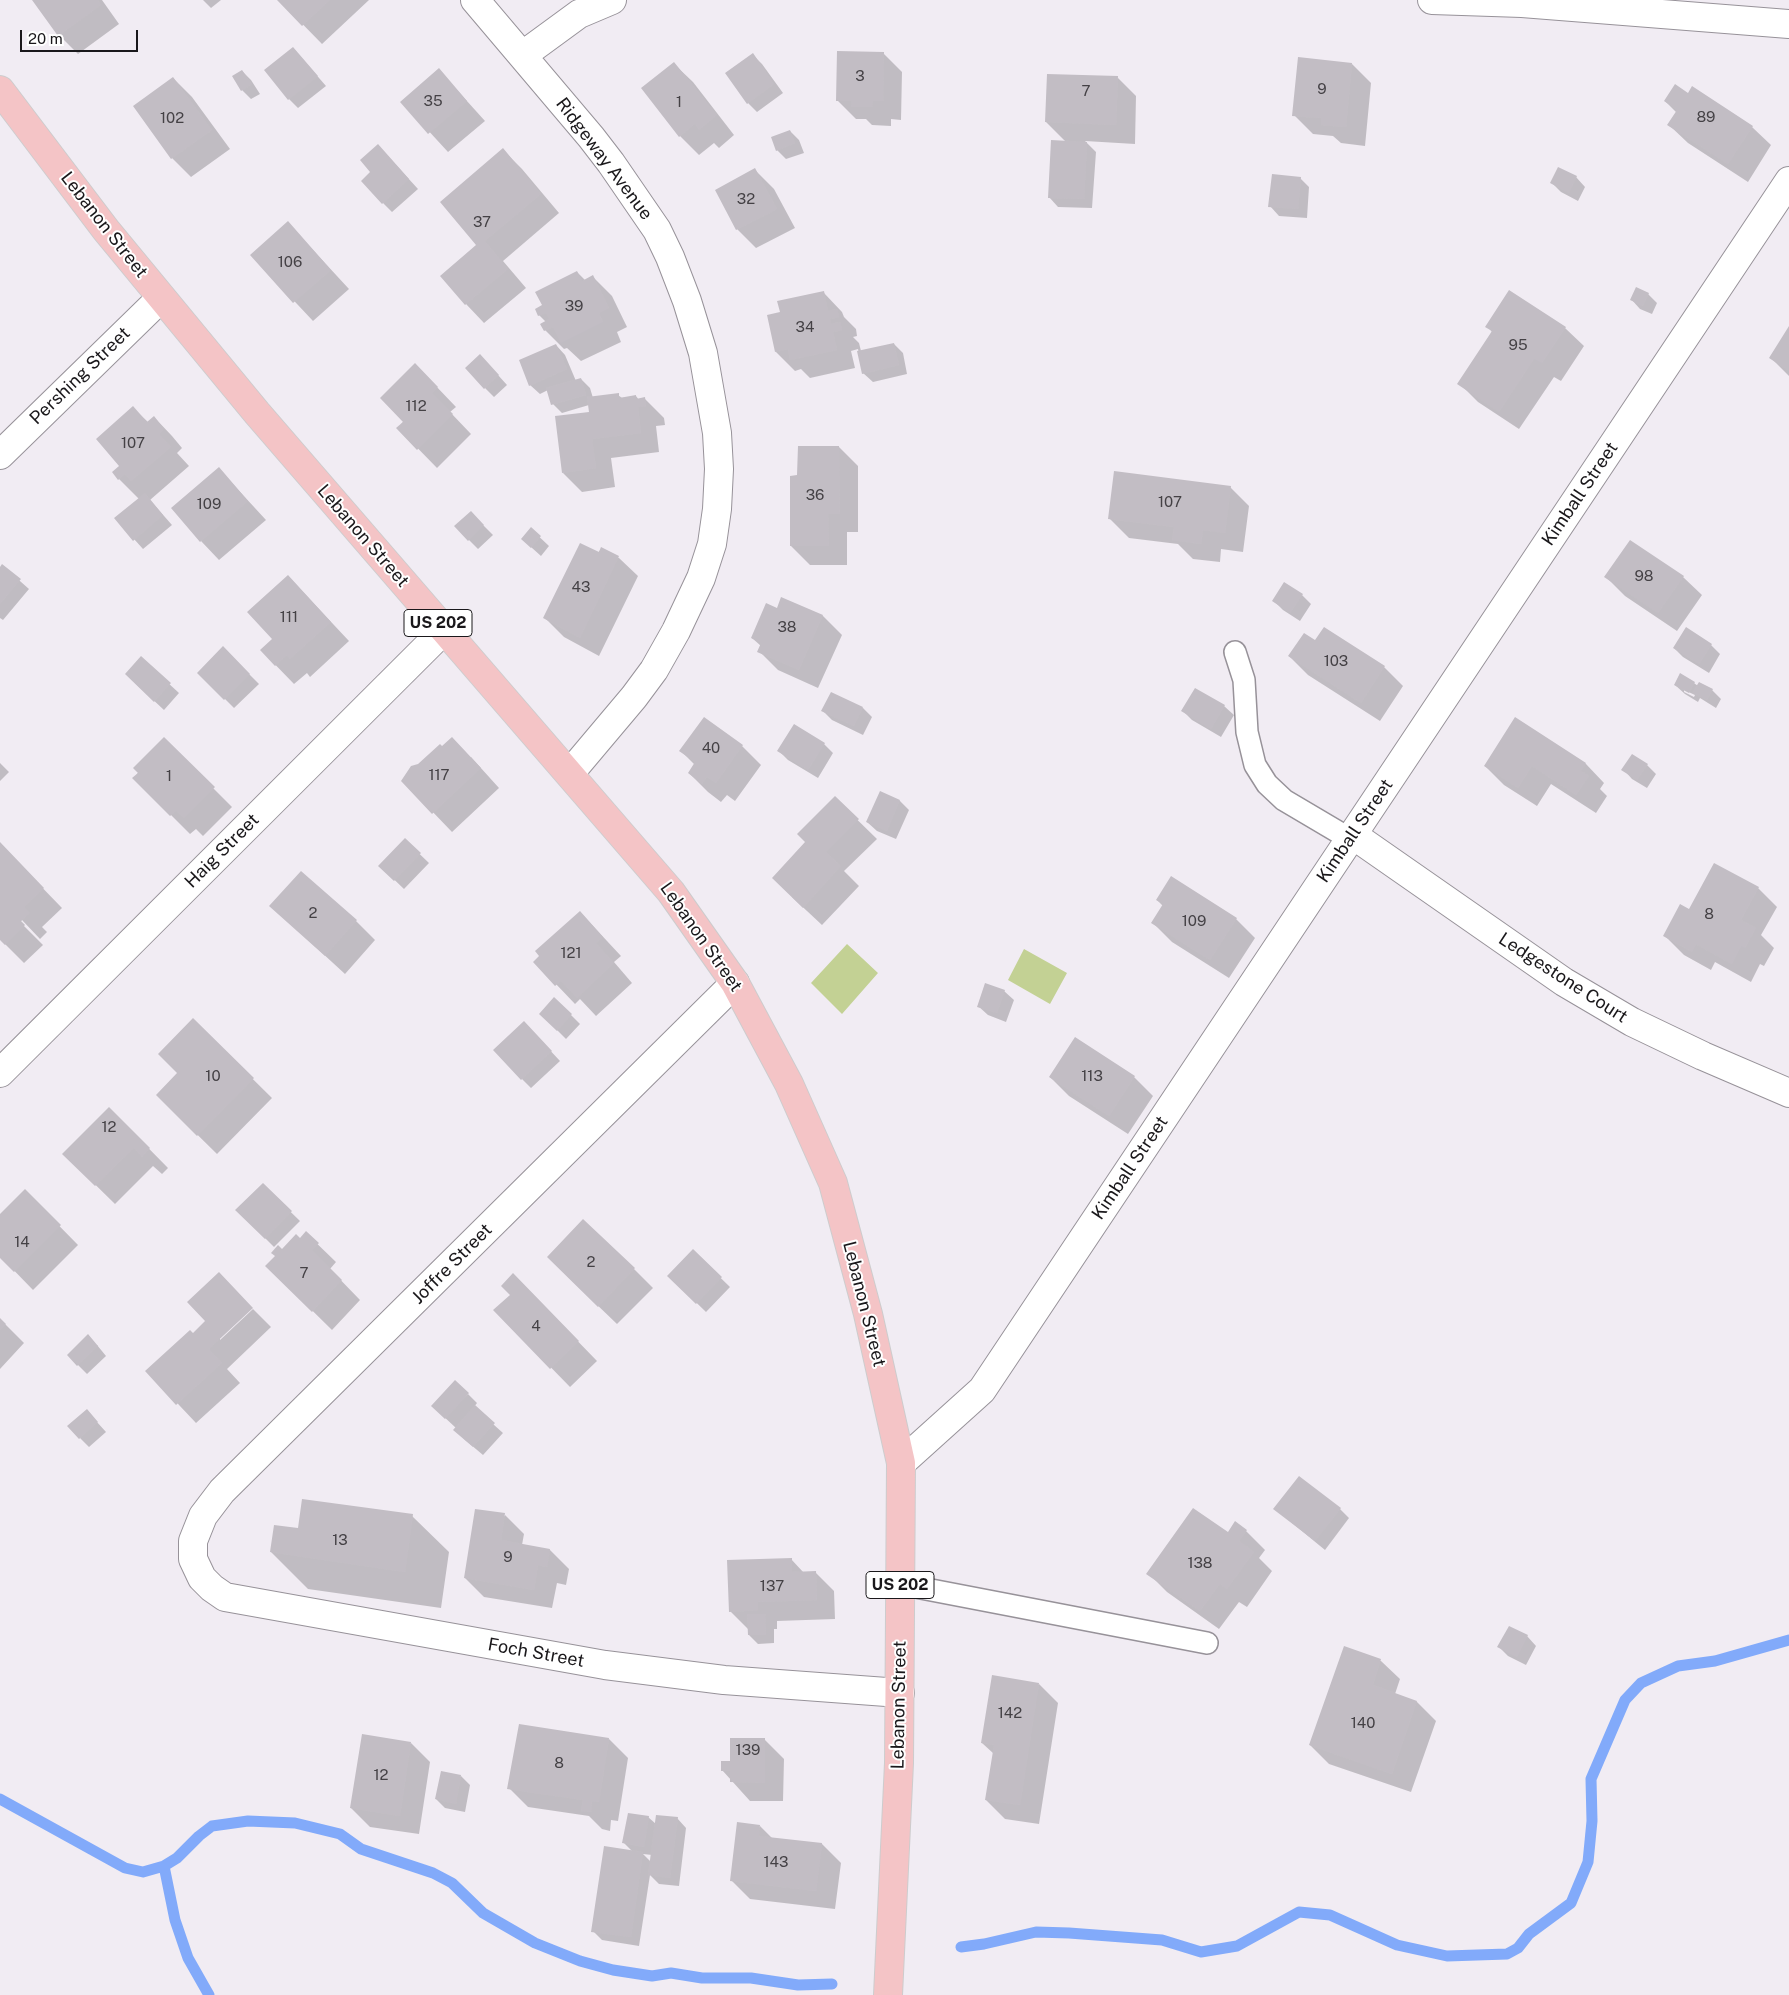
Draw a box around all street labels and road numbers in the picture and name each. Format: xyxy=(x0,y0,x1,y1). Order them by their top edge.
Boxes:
street label: Ridgeway Avenue xyxy=(551,94,657,224)
street label: Lebanon Street xyxy=(56,168,152,282)
street label: Pershing Street xyxy=(25,323,135,429)
street label: Kimball Street xyxy=(1537,438,1623,550)
street label: Lebanon Street xyxy=(313,480,413,592)
road number: US 202 xyxy=(404,610,472,636)
street label: Kimball Street xyxy=(1312,775,1398,887)
street label: Haig Street xyxy=(180,809,264,893)
street label: Lebanon Street xyxy=(655,878,747,996)
street label: Ledgestone Court xyxy=(1494,928,1632,1028)
street label: Kimball Street xyxy=(1087,1112,1173,1224)
street label: Joffre Street xyxy=(407,1219,497,1309)
street label: Lebanon Street xyxy=(838,1239,890,1369)
road number: US 202 xyxy=(866,1572,934,1598)
street label: Foch Street xyxy=(486,1634,586,1672)
street label: Lebanon Street xyxy=(887,1640,911,1770)

